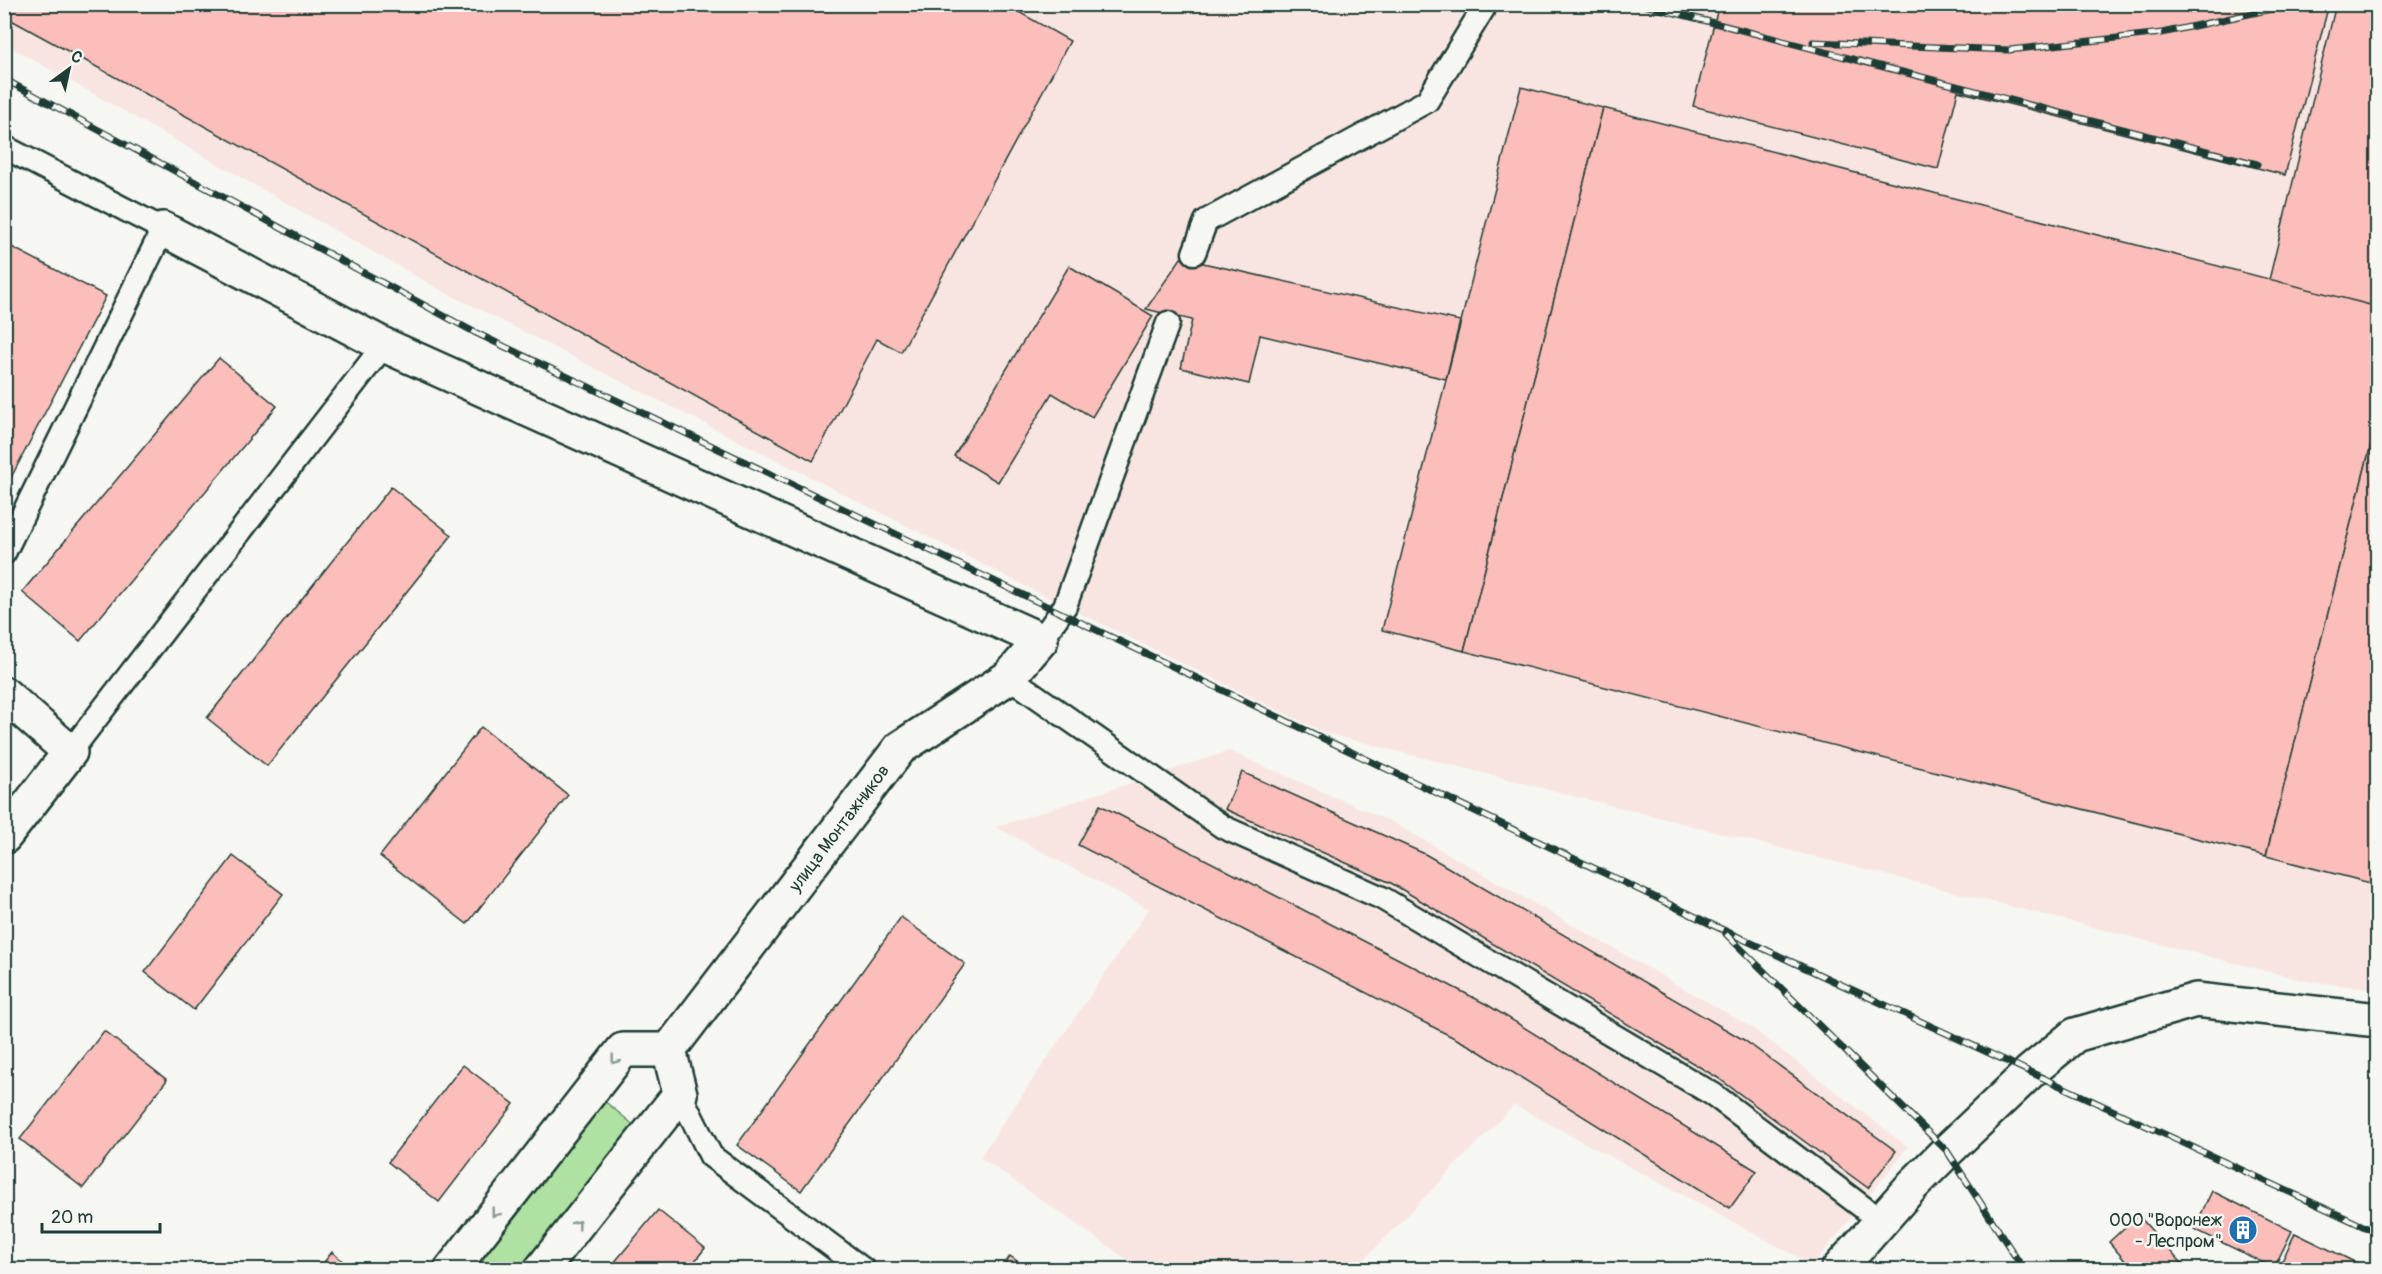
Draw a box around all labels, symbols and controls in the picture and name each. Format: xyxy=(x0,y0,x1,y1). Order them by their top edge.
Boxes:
north arrow xyxy=(39,39,99,99)
text: С xyxy=(67,46,86,68)
street label: улица Монтажников xyxy=(783,760,895,898)
one-way arrow xyxy=(612,1053,623,1064)
scale bar xyxy=(42,1196,160,1234)
text: 20 m xyxy=(51,1206,93,1229)
one-way arrow xyxy=(491,1206,502,1217)
place label: ООО "Воронеж - Леспром" xyxy=(2109,1209,2222,1253)
building icon: ООО "Воронеж - Леспром" xyxy=(2227,1214,2259,1246)
one-way arrow xyxy=(570,1219,581,1230)

